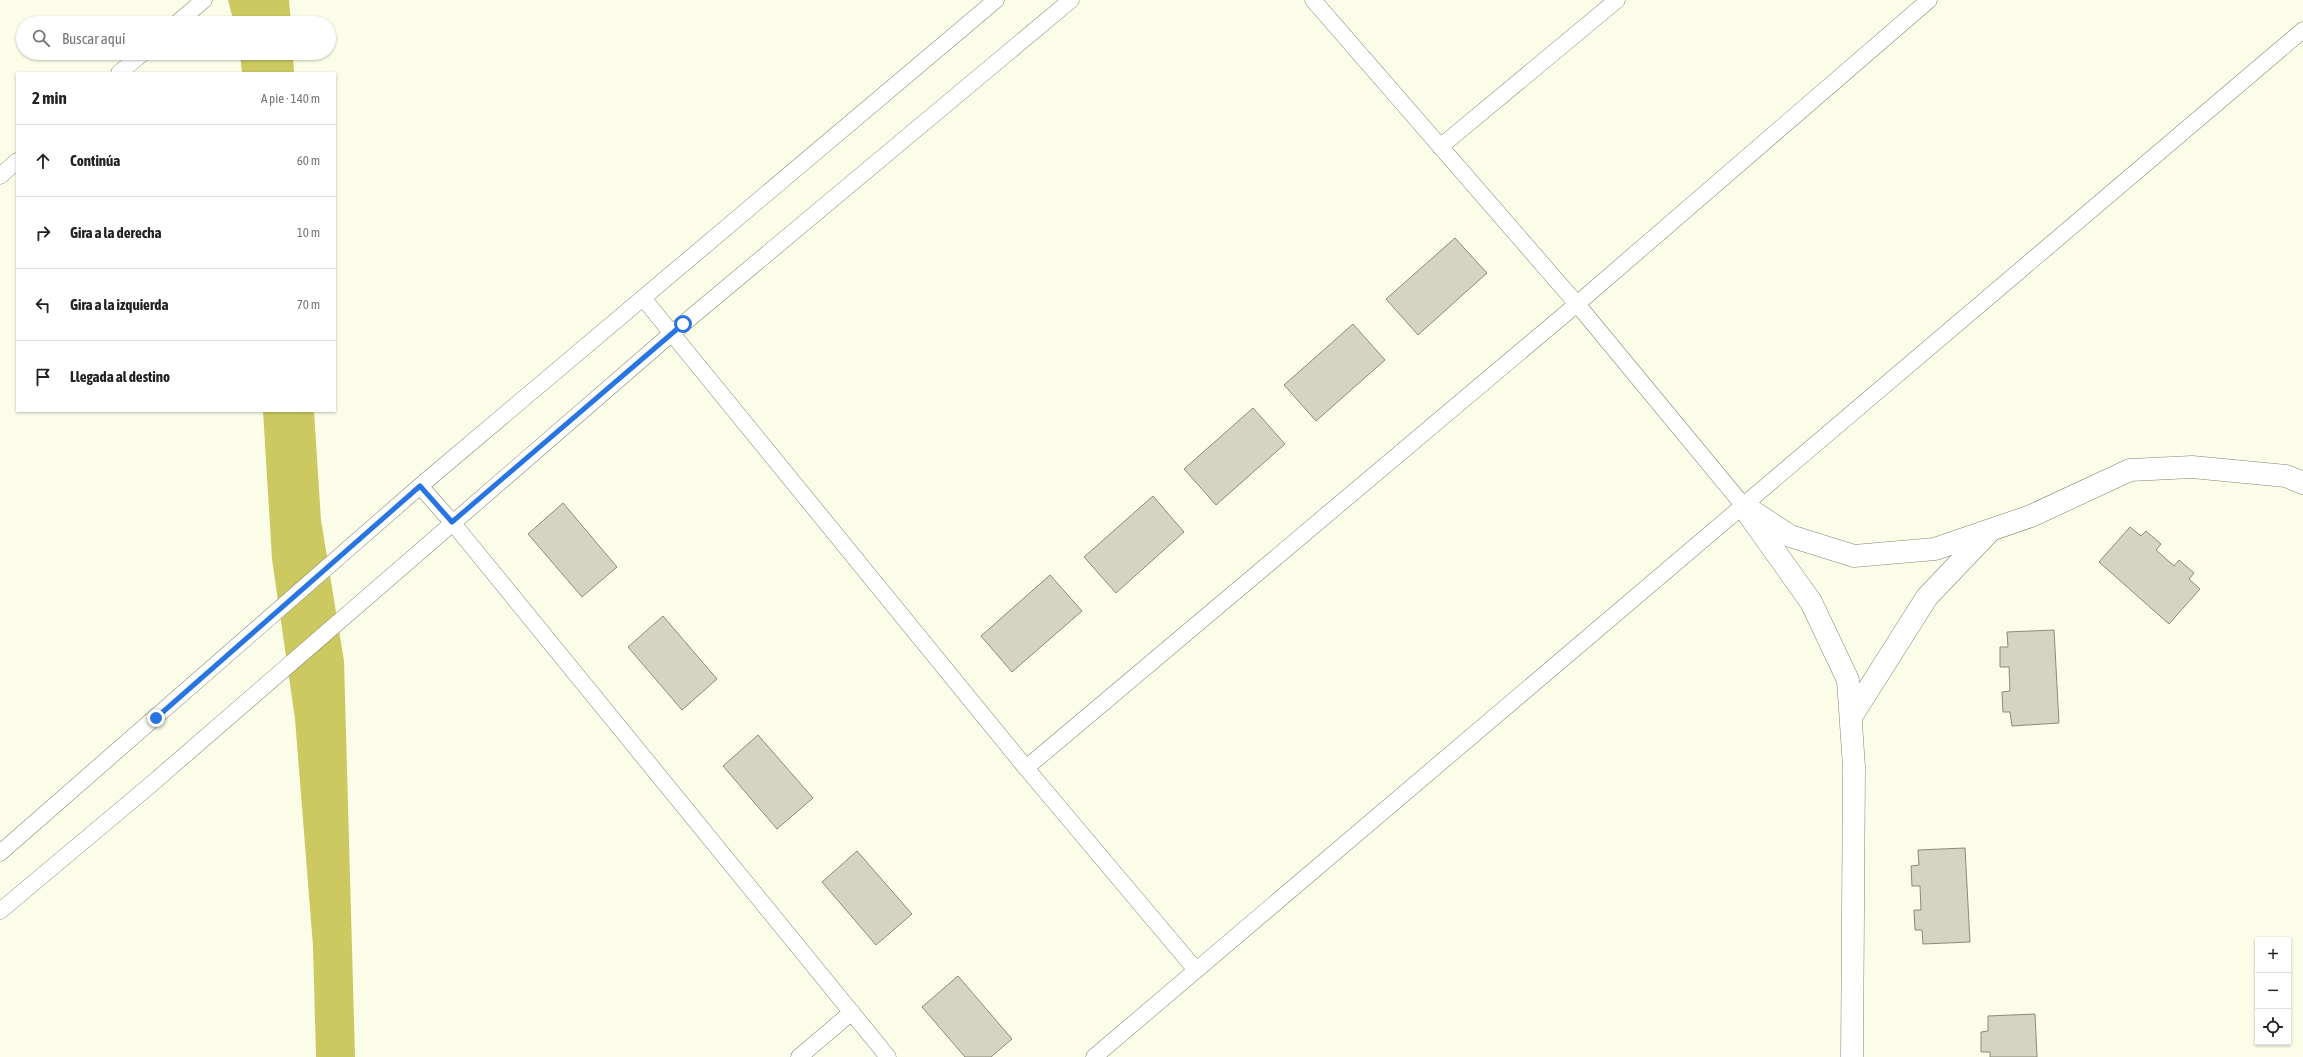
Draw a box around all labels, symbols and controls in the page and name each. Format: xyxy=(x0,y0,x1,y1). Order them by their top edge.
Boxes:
search box xyxy=(16,16,336,60)
icon: search xyxy=(30,27,52,49)
text: Buscar aquí xyxy=(62,30,125,47)
text: 2 min xyxy=(32,88,67,108)
text: A pie · 140 m xyxy=(261,91,320,106)
icon: ahead xyxy=(32,150,54,172)
text: Continúa xyxy=(70,152,120,169)
text: 60 m xyxy=(297,153,320,168)
icon: right xyxy=(32,222,54,244)
text: Gira a la derecha xyxy=(70,224,161,241)
text: 10 m xyxy=(297,225,320,240)
icon: left xyxy=(32,294,54,316)
text: Gira a la izquierda xyxy=(70,296,168,313)
text: 70 m xyxy=(297,297,320,312)
route start xyxy=(674,315,692,333)
icon: arrive xyxy=(32,366,54,388)
text: Llegada al destino xyxy=(70,368,170,385)
route end xyxy=(147,709,165,727)
map controls xyxy=(2255,937,2291,1045)
button: + xyxy=(2255,937,2291,973)
button: − xyxy=(2255,973,2291,1009)
button: locate xyxy=(2255,1009,2291,1045)

